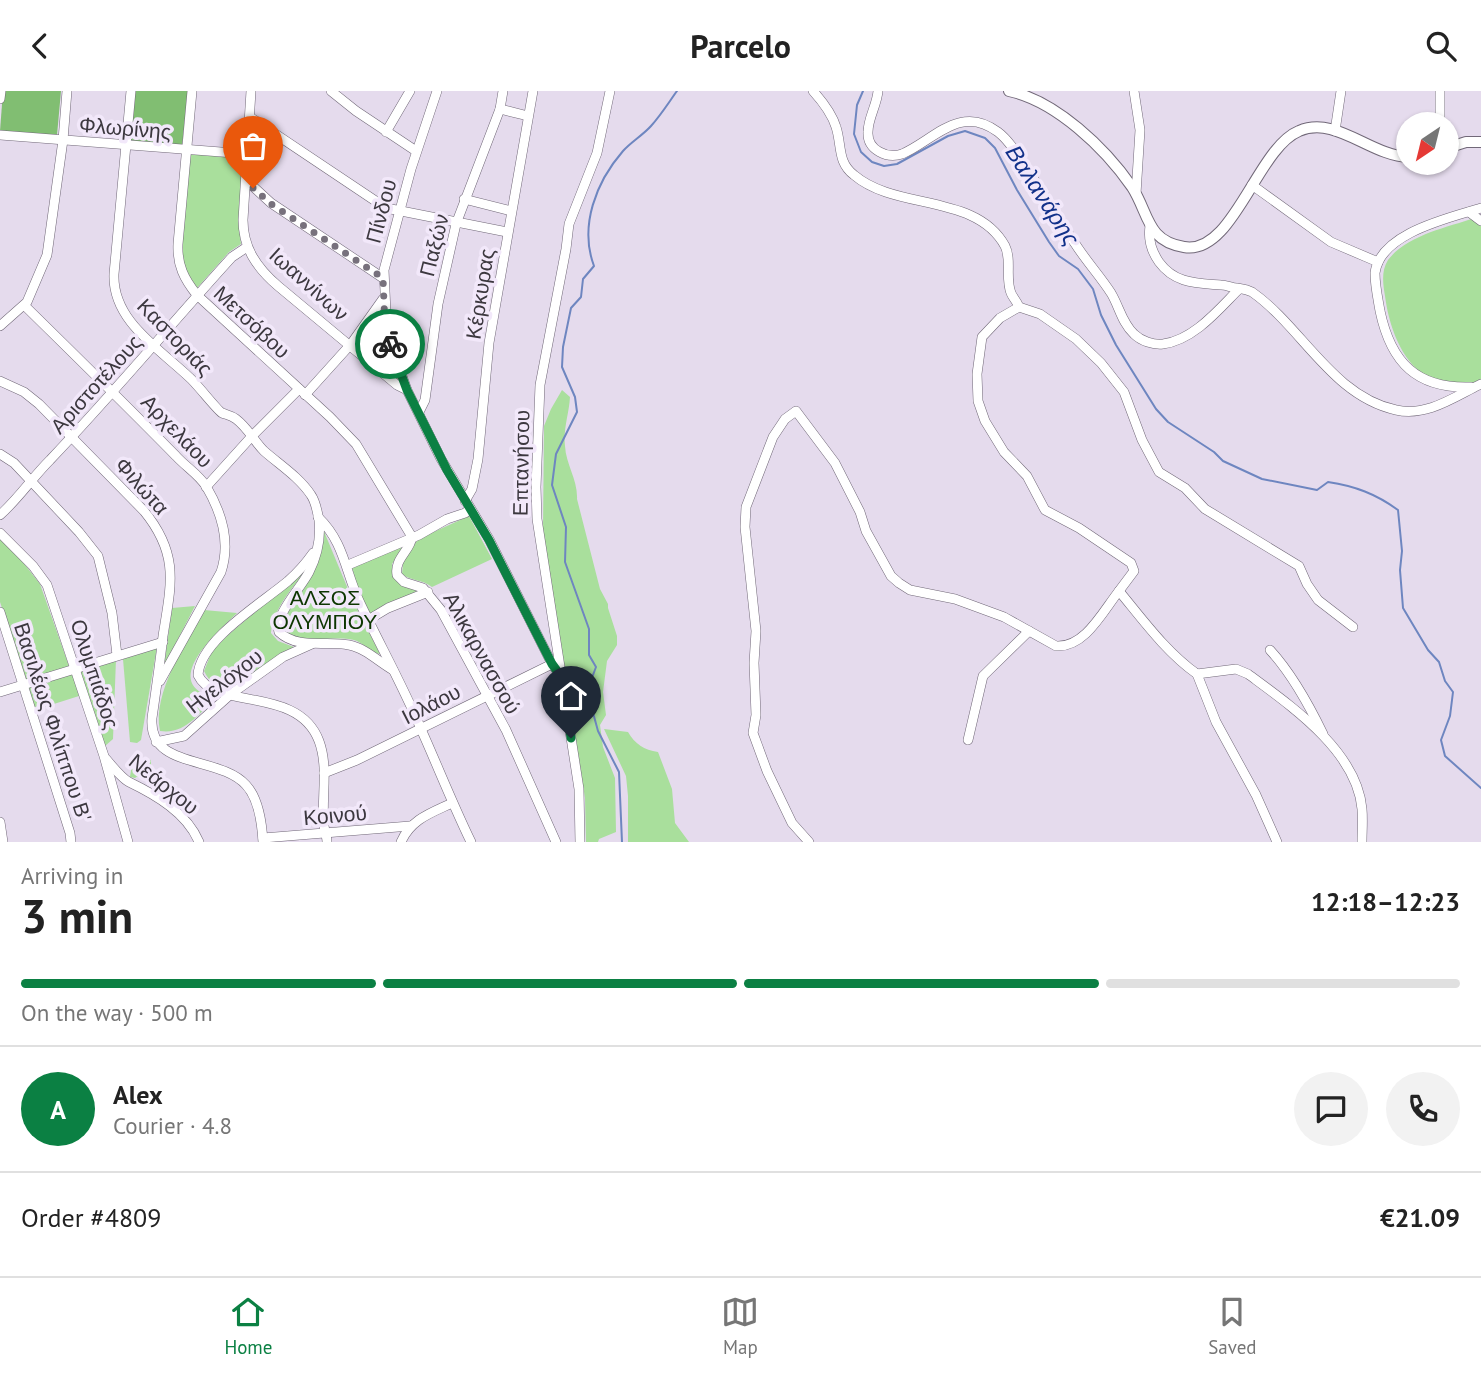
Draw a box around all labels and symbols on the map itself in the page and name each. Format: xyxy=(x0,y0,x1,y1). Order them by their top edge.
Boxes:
street label: Φλωρίνης xyxy=(78,111,172,145)
north arrow xyxy=(1396,112,1460,175)
pin xyxy=(223,116,283,188)
water label: Βαλανάρης xyxy=(1000,139,1087,252)
street label: Πίνδου xyxy=(360,176,402,246)
street label: Παξών xyxy=(413,211,455,279)
street label: Ιωαννίνων xyxy=(264,241,354,327)
street label: Κέρκυρας xyxy=(460,247,500,341)
street label: Μετσόβου xyxy=(208,280,296,364)
street label: Καστοριάς xyxy=(131,293,219,381)
courier xyxy=(355,309,425,379)
street label: Αριστοτέλους xyxy=(44,329,148,439)
street label: Αρχελάου xyxy=(135,389,219,473)
street label: Επτανήσου xyxy=(507,410,535,516)
street label: Φιλώτα xyxy=(109,452,175,520)
park label: ΑΛΣΟΣ ΟΛΥΜΠΟΥ xyxy=(273,584,377,635)
street label: Αλικαρνασσού xyxy=(437,587,527,719)
street label: Ολυμπιάδος xyxy=(65,616,125,732)
street label: Βασιλέως Φιλίππου Β' xyxy=(8,619,98,825)
street label: Ηγελόχου xyxy=(180,643,268,719)
pin xyxy=(541,666,601,738)
street label: Ιολάου xyxy=(397,678,465,730)
street label: Νεάρχου xyxy=(124,748,204,820)
street label: Κοινού xyxy=(302,799,368,831)

